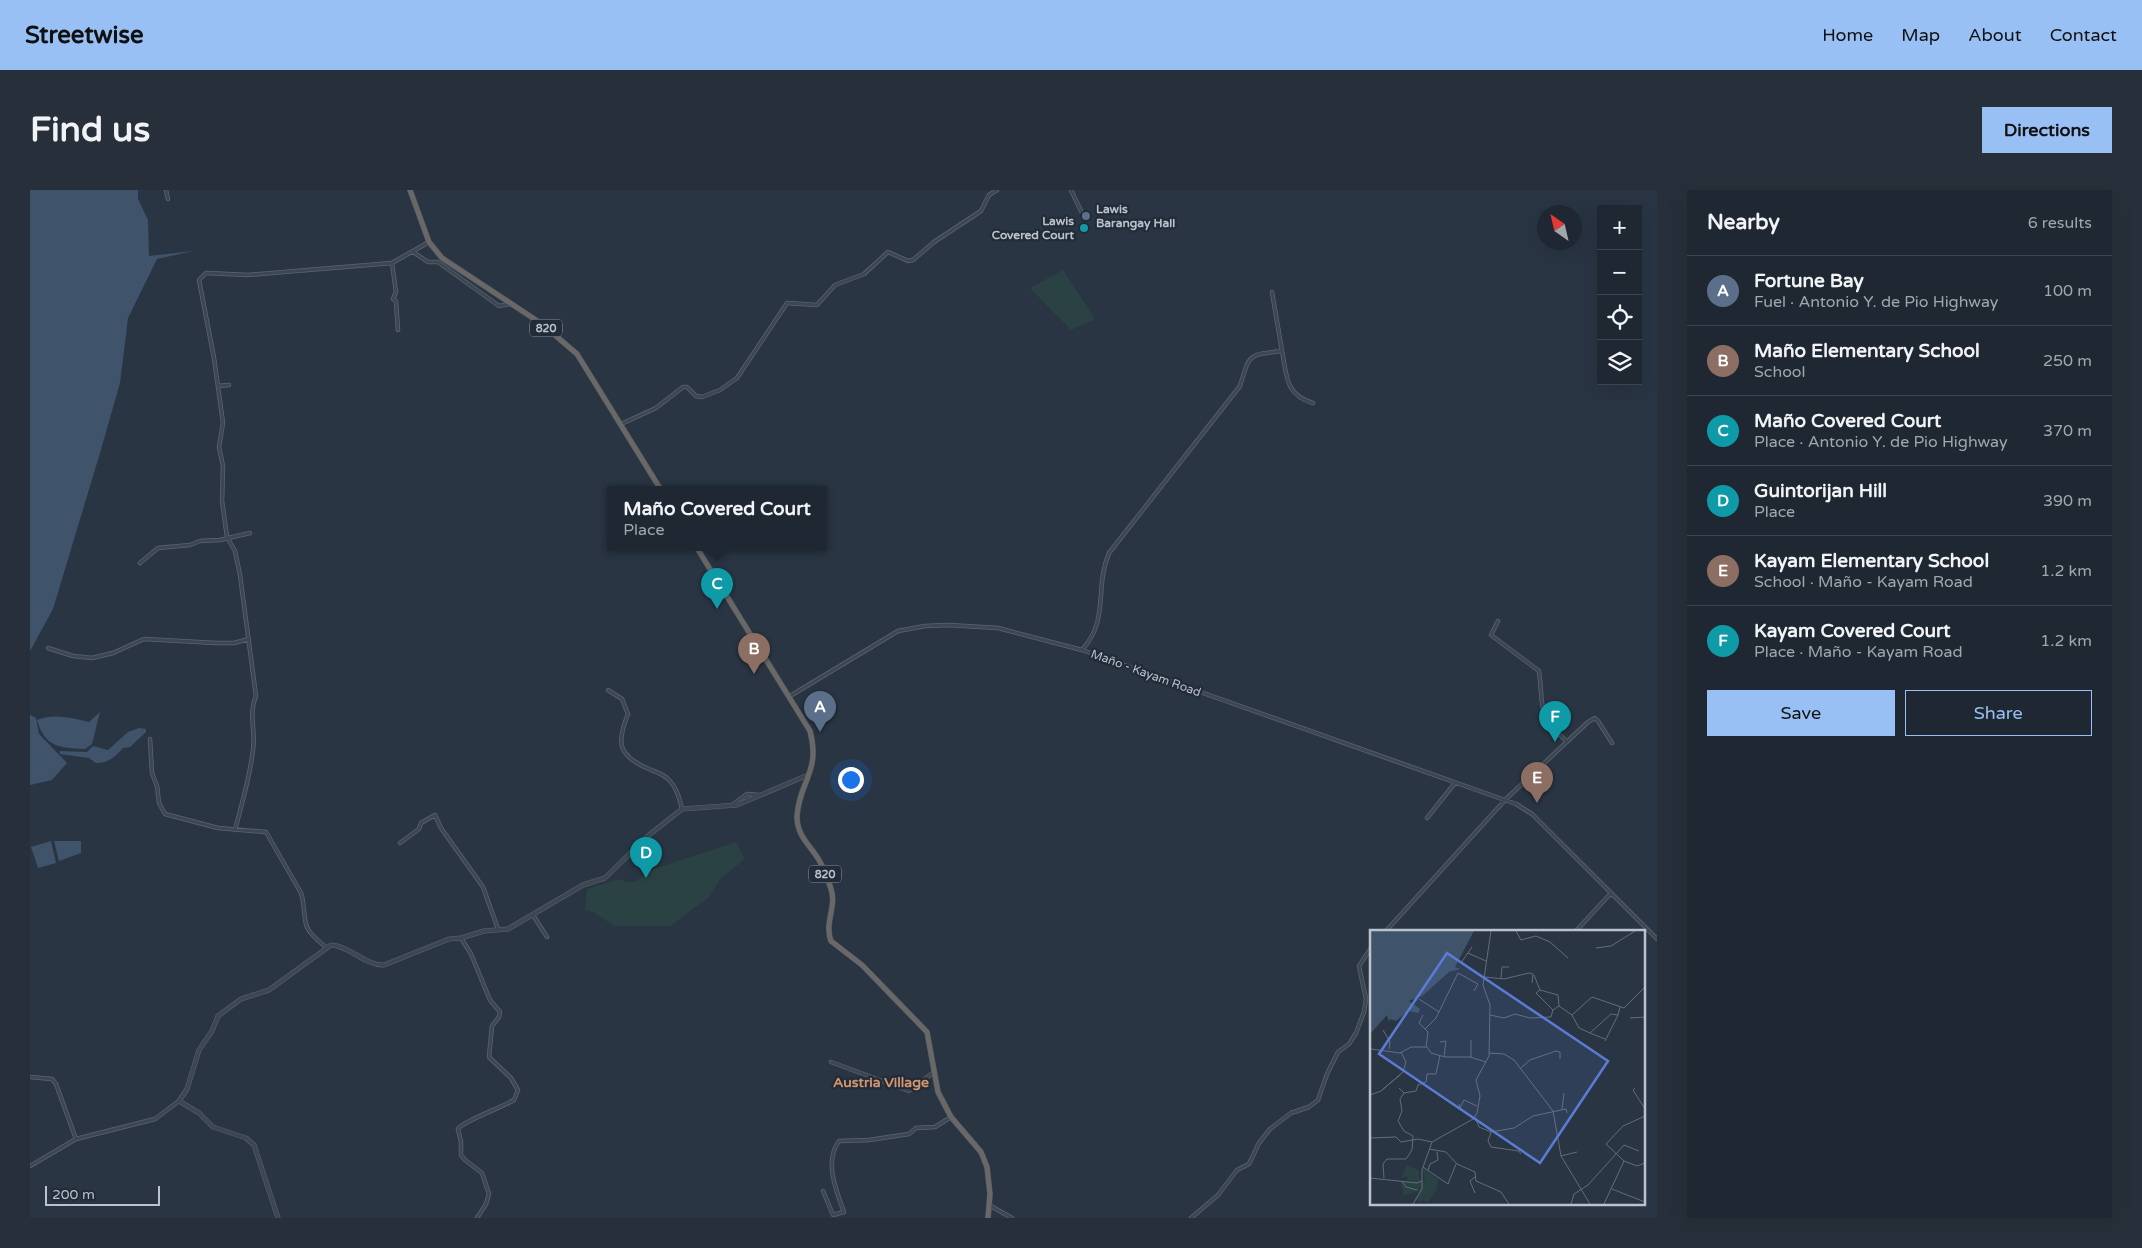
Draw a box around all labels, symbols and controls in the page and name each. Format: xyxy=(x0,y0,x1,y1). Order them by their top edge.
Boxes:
text: Streetwise xyxy=(25,21,144,50)
text: Home xyxy=(1822,24,1873,46)
text: Map xyxy=(1901,24,1940,46)
text: About xyxy=(1968,24,2022,46)
text: Contact xyxy=(2050,24,2117,46)
button: Directions xyxy=(1982,107,2112,153)
text: Find us xyxy=(30,109,150,151)
place label: Lawis Barangay Hall xyxy=(1096,202,1175,231)
north arrow xyxy=(1537,205,1582,250)
map controls xyxy=(1597,205,1642,385)
button: + xyxy=(1597,205,1642,250)
marker: Lawis Barangay Hall xyxy=(1080,210,1092,222)
text: Nearby xyxy=(1707,210,1780,235)
text: 6 results xyxy=(2028,213,2092,233)
place label: Lawis Covered Court xyxy=(992,214,1074,242)
marker: Lawis Covered Court xyxy=(1078,222,1090,234)
button: − xyxy=(1597,250,1642,295)
text: Fortune Bay xyxy=(1754,270,1864,292)
text: A xyxy=(1717,281,1729,301)
text: 100 m xyxy=(2043,281,2092,301)
text: Fuel · Antonio Y. de Pio Highway xyxy=(1754,292,1998,312)
button: locate xyxy=(1597,295,1642,340)
road number: 820 xyxy=(530,320,562,336)
button: layers xyxy=(1597,340,1642,385)
text: Maño Elementary School xyxy=(1754,340,1980,362)
text: B xyxy=(1717,351,1729,371)
text: 250 m xyxy=(2043,351,2092,371)
text: School xyxy=(1754,362,1806,382)
text: Maño Covered Court xyxy=(1754,410,1941,432)
text: C xyxy=(1717,421,1729,441)
text: 370 m xyxy=(2043,421,2092,441)
text: Place · Antonio Y. de Pio Highway xyxy=(1754,432,2008,452)
text: Guintorijan Hill xyxy=(1754,480,1887,502)
popup xyxy=(607,486,827,551)
text: D xyxy=(1717,491,1729,511)
text: 390 m xyxy=(2043,491,2092,511)
text: Maño Covered Court xyxy=(623,498,811,520)
text: Place xyxy=(1754,502,1795,522)
text: Place xyxy=(623,520,664,540)
text: Kayam Elementary School xyxy=(1754,550,1989,572)
text: E xyxy=(1718,561,1728,581)
text: 1.2 km xyxy=(2040,561,2092,581)
pin: C xyxy=(701,568,733,609)
text: School · Maño - Kayam Road xyxy=(1754,572,1973,592)
text: Kayam Covered Court xyxy=(1754,620,1951,642)
text: F xyxy=(1718,631,1728,651)
text: 1.2 km xyxy=(2040,631,2092,651)
pin: B xyxy=(738,633,770,674)
text: Place · Maño - Kayam Road xyxy=(1754,642,1963,662)
street label: Maño - Kayam Road xyxy=(1089,647,1203,699)
button: Save xyxy=(1707,690,1895,736)
button: Share xyxy=(1905,690,2092,736)
pin: A xyxy=(804,691,836,732)
pin: F xyxy=(1539,701,1571,742)
pin: E xyxy=(1521,762,1553,803)
your location xyxy=(838,767,864,793)
pin: D xyxy=(630,837,662,878)
road number: 820 xyxy=(809,866,841,882)
inset map xyxy=(1370,930,1644,1206)
district label: Austria Village xyxy=(833,1074,929,1091)
scale bar xyxy=(45,1183,160,1206)
text: 200 m xyxy=(52,1186,95,1203)

